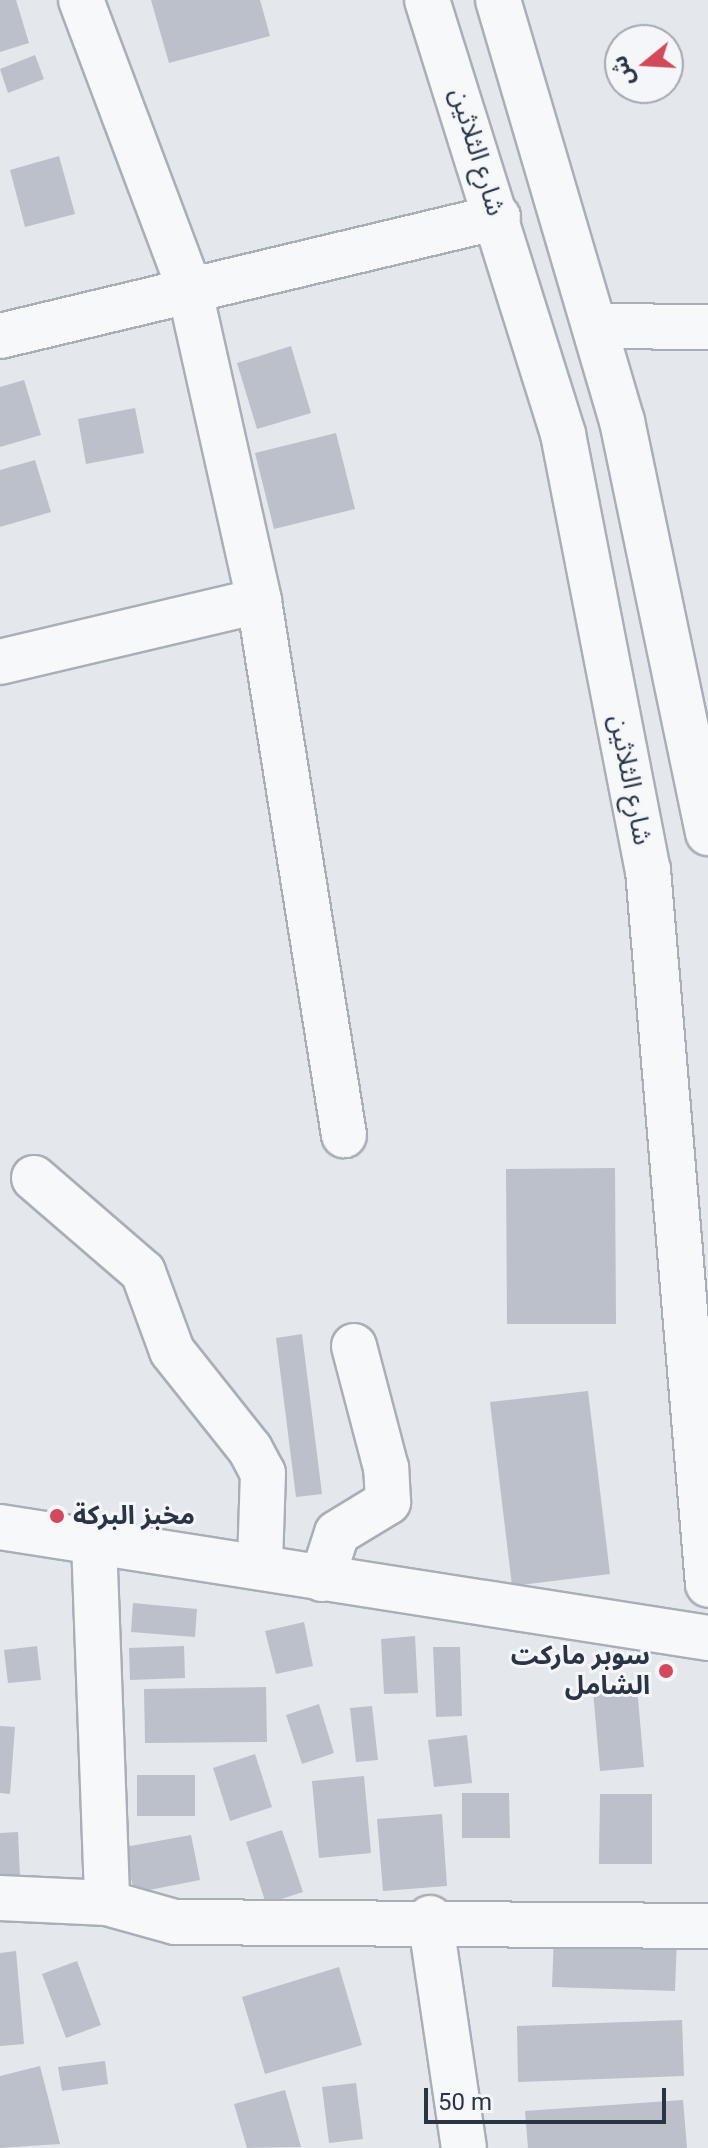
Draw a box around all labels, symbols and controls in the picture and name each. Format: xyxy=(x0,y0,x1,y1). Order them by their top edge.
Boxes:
north arrow xyxy=(604,24,684,104)
text: ش xyxy=(606,53,639,89)
street label: شارع الثلاثين xyxy=(443,84,511,220)
street label: شارع الثلاثين xyxy=(602,712,658,848)
place label: مخبز البركة xyxy=(73,1500,195,1532)
marker: مخبز البركة xyxy=(48,1507,66,1525)
place label: سوبر ماركت الشامل xyxy=(511,1640,650,1702)
marker: سوبر ماركت الشامل xyxy=(657,1662,675,1680)
scale bar xyxy=(428,2072,670,2122)
text: 50 m xyxy=(438,2088,492,2116)

